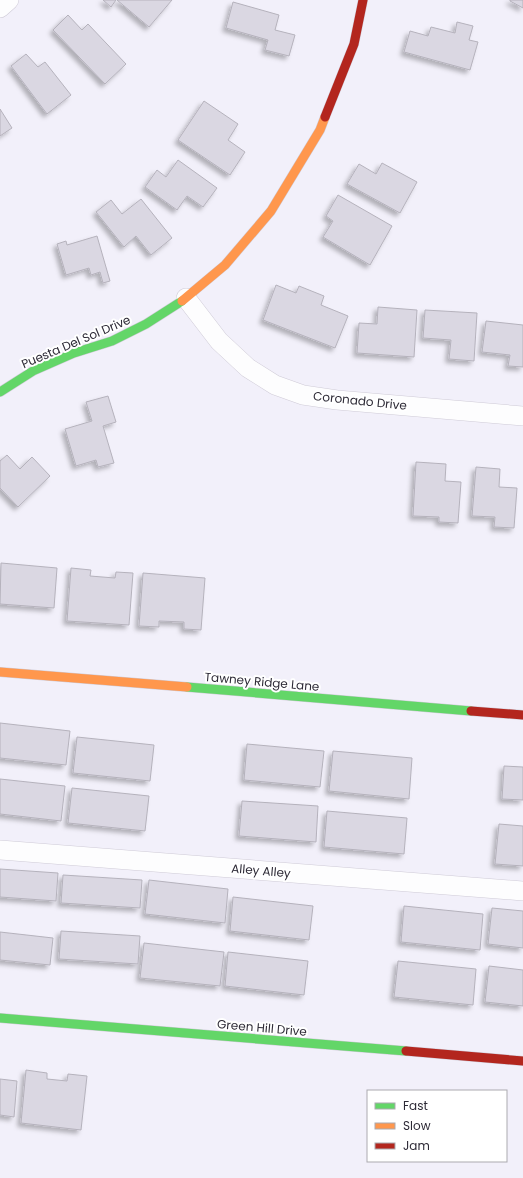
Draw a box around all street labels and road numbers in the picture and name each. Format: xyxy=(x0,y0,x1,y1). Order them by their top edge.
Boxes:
street label: Puesta Del Sol Drive xyxy=(19,311,133,372)
street label: Coronado Drive xyxy=(312,387,408,414)
street label: Tawney Ridge Lane xyxy=(204,668,320,695)
street label: Alley Alley xyxy=(231,859,292,882)
street label: Green Hill Drive xyxy=(216,1015,308,1040)

